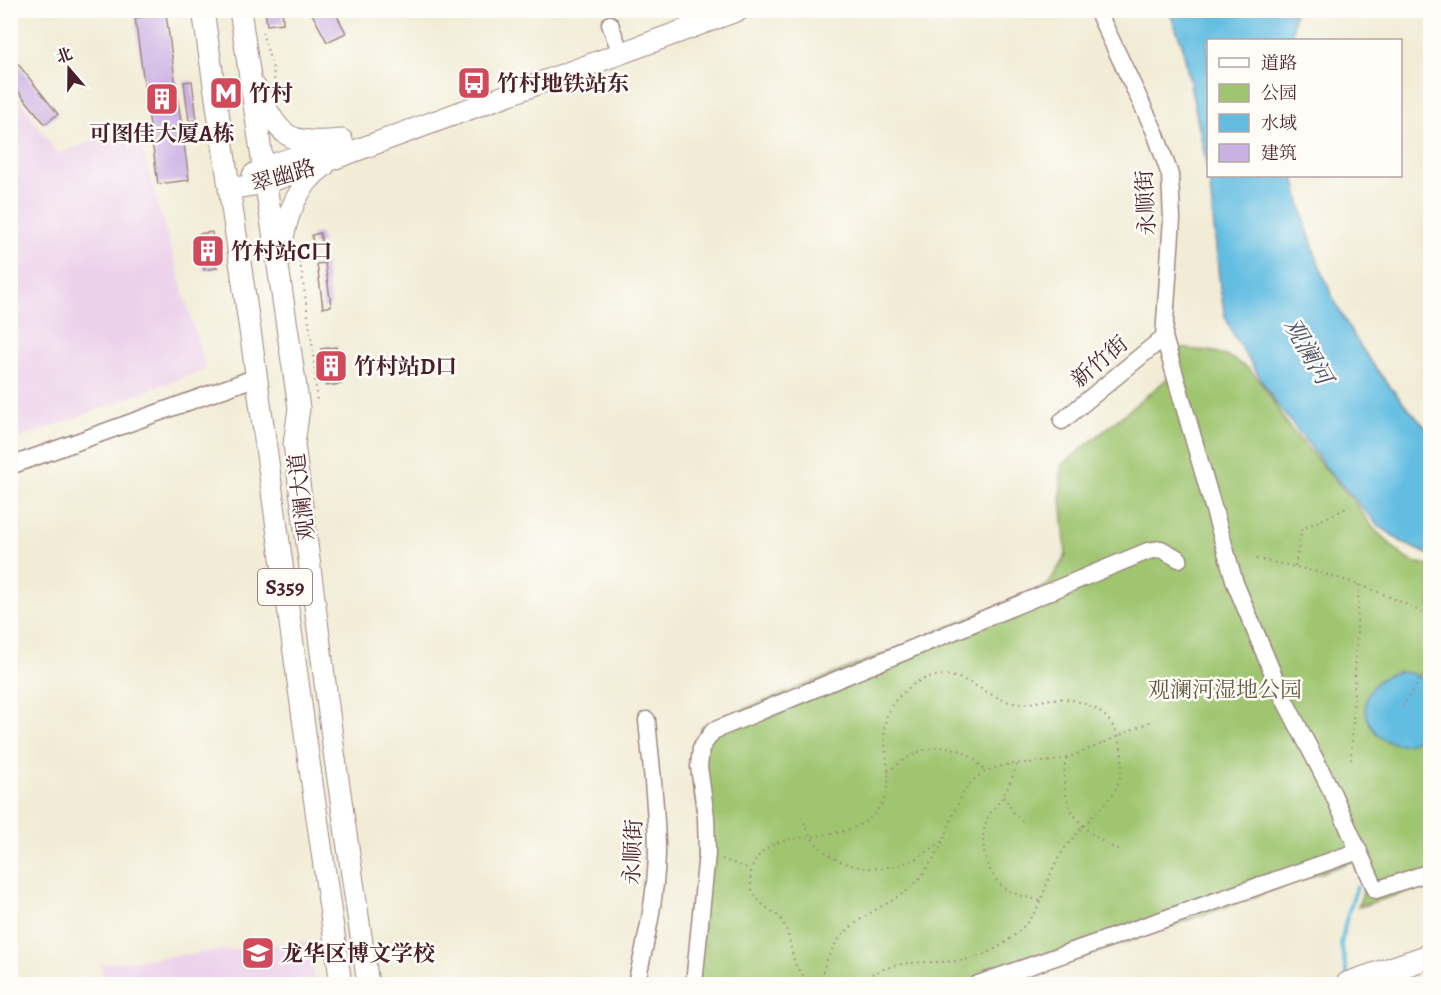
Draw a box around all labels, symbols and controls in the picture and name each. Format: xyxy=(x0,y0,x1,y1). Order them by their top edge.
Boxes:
north arrow xyxy=(39,39,99,99)
legend xyxy=(1207,39,1402,177)
text: 北 xyxy=(53,43,75,69)
text: 道路 xyxy=(1261,51,1297,75)
bus stop icon: 竹村地铁站东 xyxy=(456,65,492,101)
place label: 竹村地铁站东 xyxy=(497,69,629,99)
metro station icon: 竹村 xyxy=(208,75,244,111)
place label: 竹村 xyxy=(249,79,293,109)
building icon: 可图佳大厦A栋 xyxy=(144,81,180,117)
text: 公园 xyxy=(1261,81,1297,105)
text: 水域 xyxy=(1261,111,1297,135)
place label: 可图佳大厦A栋 xyxy=(89,119,235,149)
text: 建筑 xyxy=(1261,141,1297,165)
street label: 翠幽路 xyxy=(247,152,319,199)
street label: 永顺街 xyxy=(1129,169,1163,237)
building icon: 竹村站C口 xyxy=(190,233,226,269)
place label: 竹村站C口 xyxy=(231,237,333,267)
water label: 观澜河 xyxy=(1276,312,1342,394)
street label: 新竹街 xyxy=(1065,329,1135,394)
building icon: 竹村站D口 xyxy=(313,348,349,384)
place label: 竹村站D口 xyxy=(354,352,457,382)
street label: 观澜大道 xyxy=(282,451,322,542)
road number: S359 xyxy=(258,569,312,605)
park label: 观澜河湿地公园 xyxy=(1148,675,1302,705)
street label: 永顺街 xyxy=(617,819,649,886)
school or university icon: 龙华区博文学校 xyxy=(240,935,276,971)
place label: 龙华区博文学校 xyxy=(281,939,435,969)

